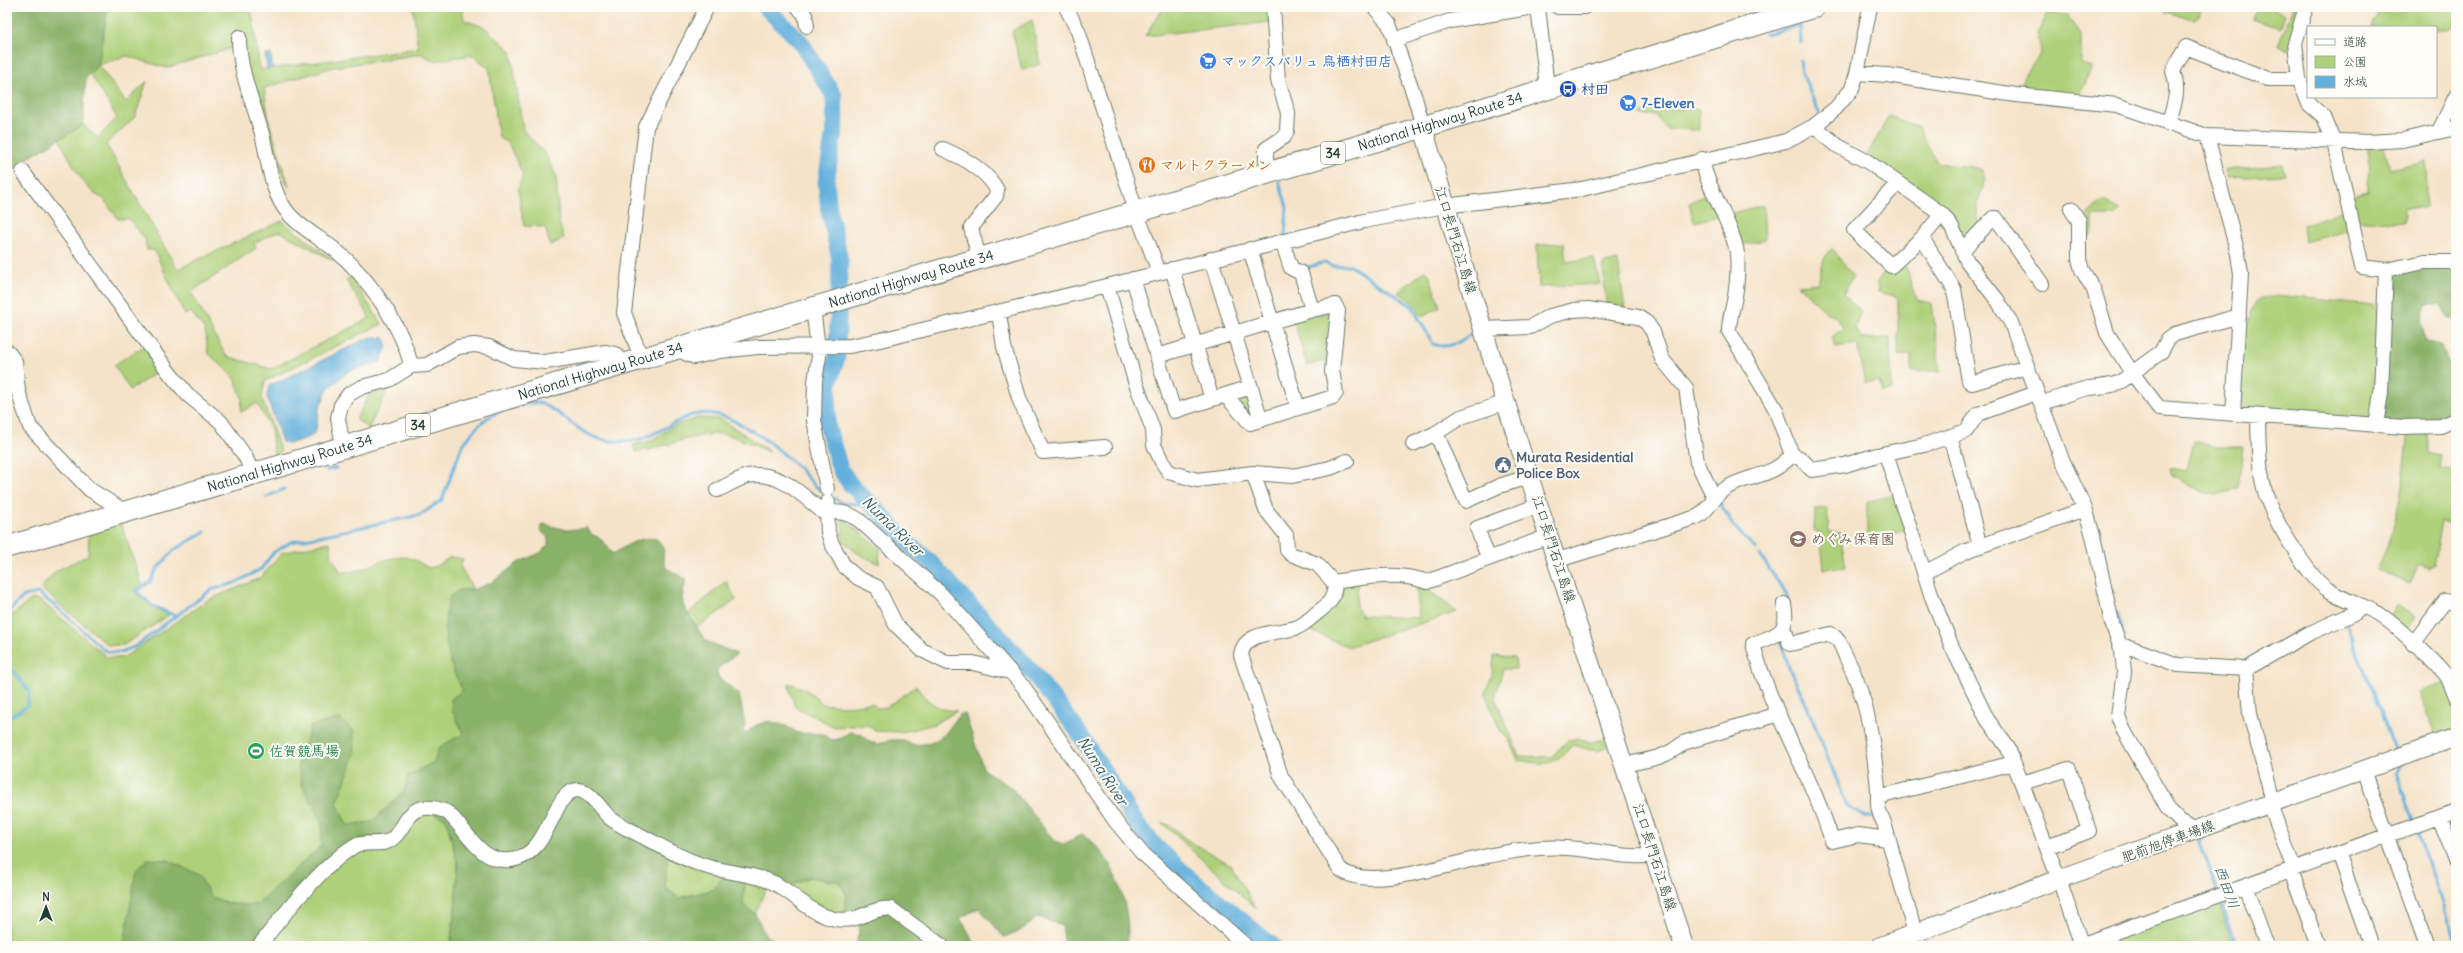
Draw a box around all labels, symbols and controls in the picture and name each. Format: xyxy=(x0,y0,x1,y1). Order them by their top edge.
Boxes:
legend xyxy=(2307,26,2437,98)
text: 道路 xyxy=(2343,34,2367,49)
supermarket icon: マックスバリュ 鳥栖村田店 xyxy=(1198,51,1218,71)
place label: マックスバリュ 鳥栖村田店 xyxy=(1221,52,1392,70)
text: 公園 xyxy=(2343,54,2367,69)
text: 水域 xyxy=(2343,74,2367,89)
bus stop icon: 村田 xyxy=(1558,79,1578,99)
place label: 村田 xyxy=(1581,80,1609,98)
street label: National Highway Route 34 xyxy=(1356,88,1525,155)
supermarket icon: 7-Eleven xyxy=(1618,93,1638,113)
place label: 7-Eleven xyxy=(1641,94,1695,112)
road number: 34 xyxy=(1321,142,1345,164)
restaurant icon: マルトクラーメン xyxy=(1137,155,1157,175)
place label: マルトクラーメン xyxy=(1160,156,1272,174)
street label: 江口長門石江島線 xyxy=(1431,184,1481,296)
street label: National Highway Route 34 xyxy=(826,246,996,312)
street label: National Highway Route 34 xyxy=(516,338,685,404)
road number: 34 xyxy=(406,414,430,436)
street label: National Highway Route 34 xyxy=(205,430,375,496)
place label: Murata Residential Police Box xyxy=(1516,448,1633,482)
public building icon: Murata Residential Police Box xyxy=(1493,455,1513,475)
water label: Numa River xyxy=(858,492,929,561)
street label: 江口長門石江島線 xyxy=(1528,493,1580,605)
school or university icon: めぐみ保育園 xyxy=(1788,529,1808,549)
place label: めぐみ保育園 xyxy=(1811,530,1895,548)
water label: Numa River xyxy=(1074,733,1133,811)
sports icon: 佐賀競馬場 xyxy=(246,741,266,761)
place label: 佐賀競馬場 xyxy=(269,742,339,760)
street label: 江口長門石江島線 xyxy=(1629,801,1681,913)
street label: 肥前旭停車場線 xyxy=(2119,816,2217,866)
water label: 西田川 xyxy=(2210,863,2244,911)
north arrow xyxy=(26,887,66,927)
text: N xyxy=(42,890,50,904)

